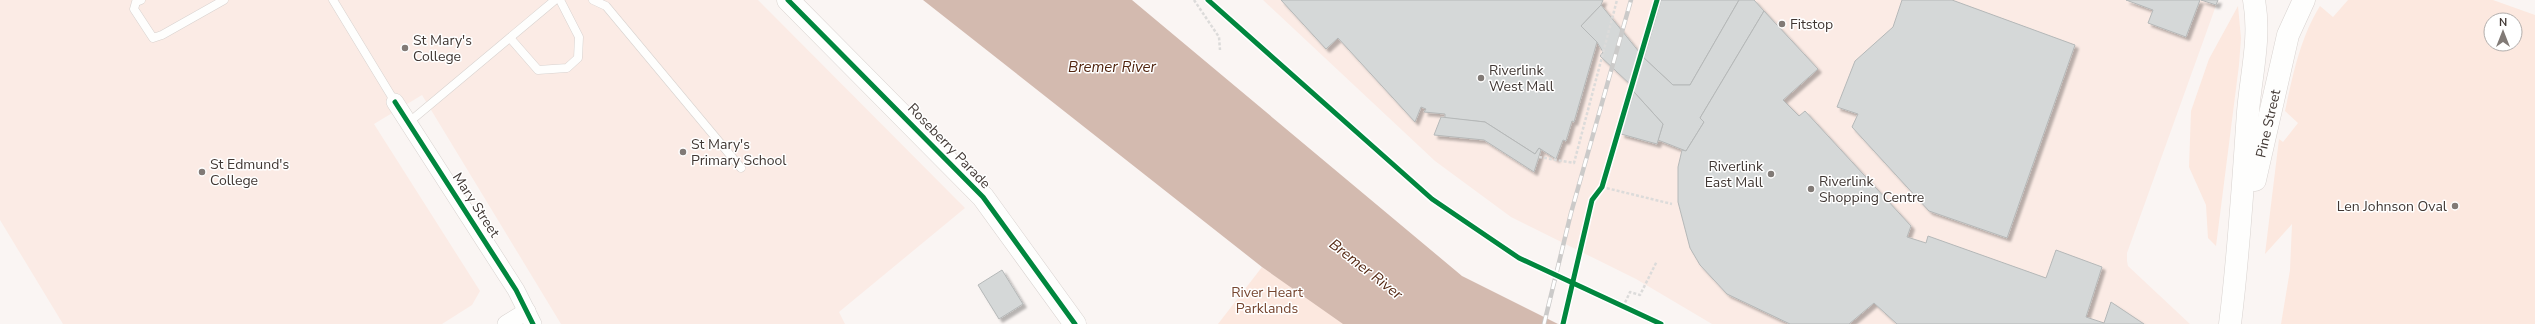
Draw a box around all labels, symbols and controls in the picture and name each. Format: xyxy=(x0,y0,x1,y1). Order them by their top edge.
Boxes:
north arrow xyxy=(2483,12,2523,52)
place label: Fitstop xyxy=(1790,15,1833,34)
text: N xyxy=(2499,15,2507,30)
marker: Fitstop xyxy=(1777,19,1787,29)
place label: St Mary's College xyxy=(413,31,472,66)
marker: St Mary's College xyxy=(400,43,410,53)
water label: Bremer River xyxy=(1068,57,1157,77)
place label: Riverlink West Mall xyxy=(1489,61,1555,96)
marker: Riverlink West Mall xyxy=(1476,73,1486,83)
street label: Pine Street xyxy=(2251,87,2285,159)
street label: Roseberry Parade xyxy=(903,99,995,193)
place label: St Mary's Primary School xyxy=(691,135,787,170)
marker: St Mary's Primary School xyxy=(678,147,688,157)
place label: St Edmund's College xyxy=(210,155,289,190)
place label: Riverlink East Mall xyxy=(1705,157,1764,192)
marker: St Edmund's College xyxy=(197,167,207,177)
street label: Mary Street xyxy=(448,169,504,241)
marker: Riverlink East Mall xyxy=(1766,169,1776,179)
place label: Riverlink Shopping Centre xyxy=(1819,172,1924,207)
marker: Riverlink Shopping Centre xyxy=(1806,184,1816,194)
place label: Len Johnson Oval xyxy=(2337,197,2448,216)
marker: Len Johnson Oval xyxy=(2450,201,2460,211)
water label: Bremer River xyxy=(1325,234,1407,304)
park label: River Heart Parklands xyxy=(1231,283,1303,318)

